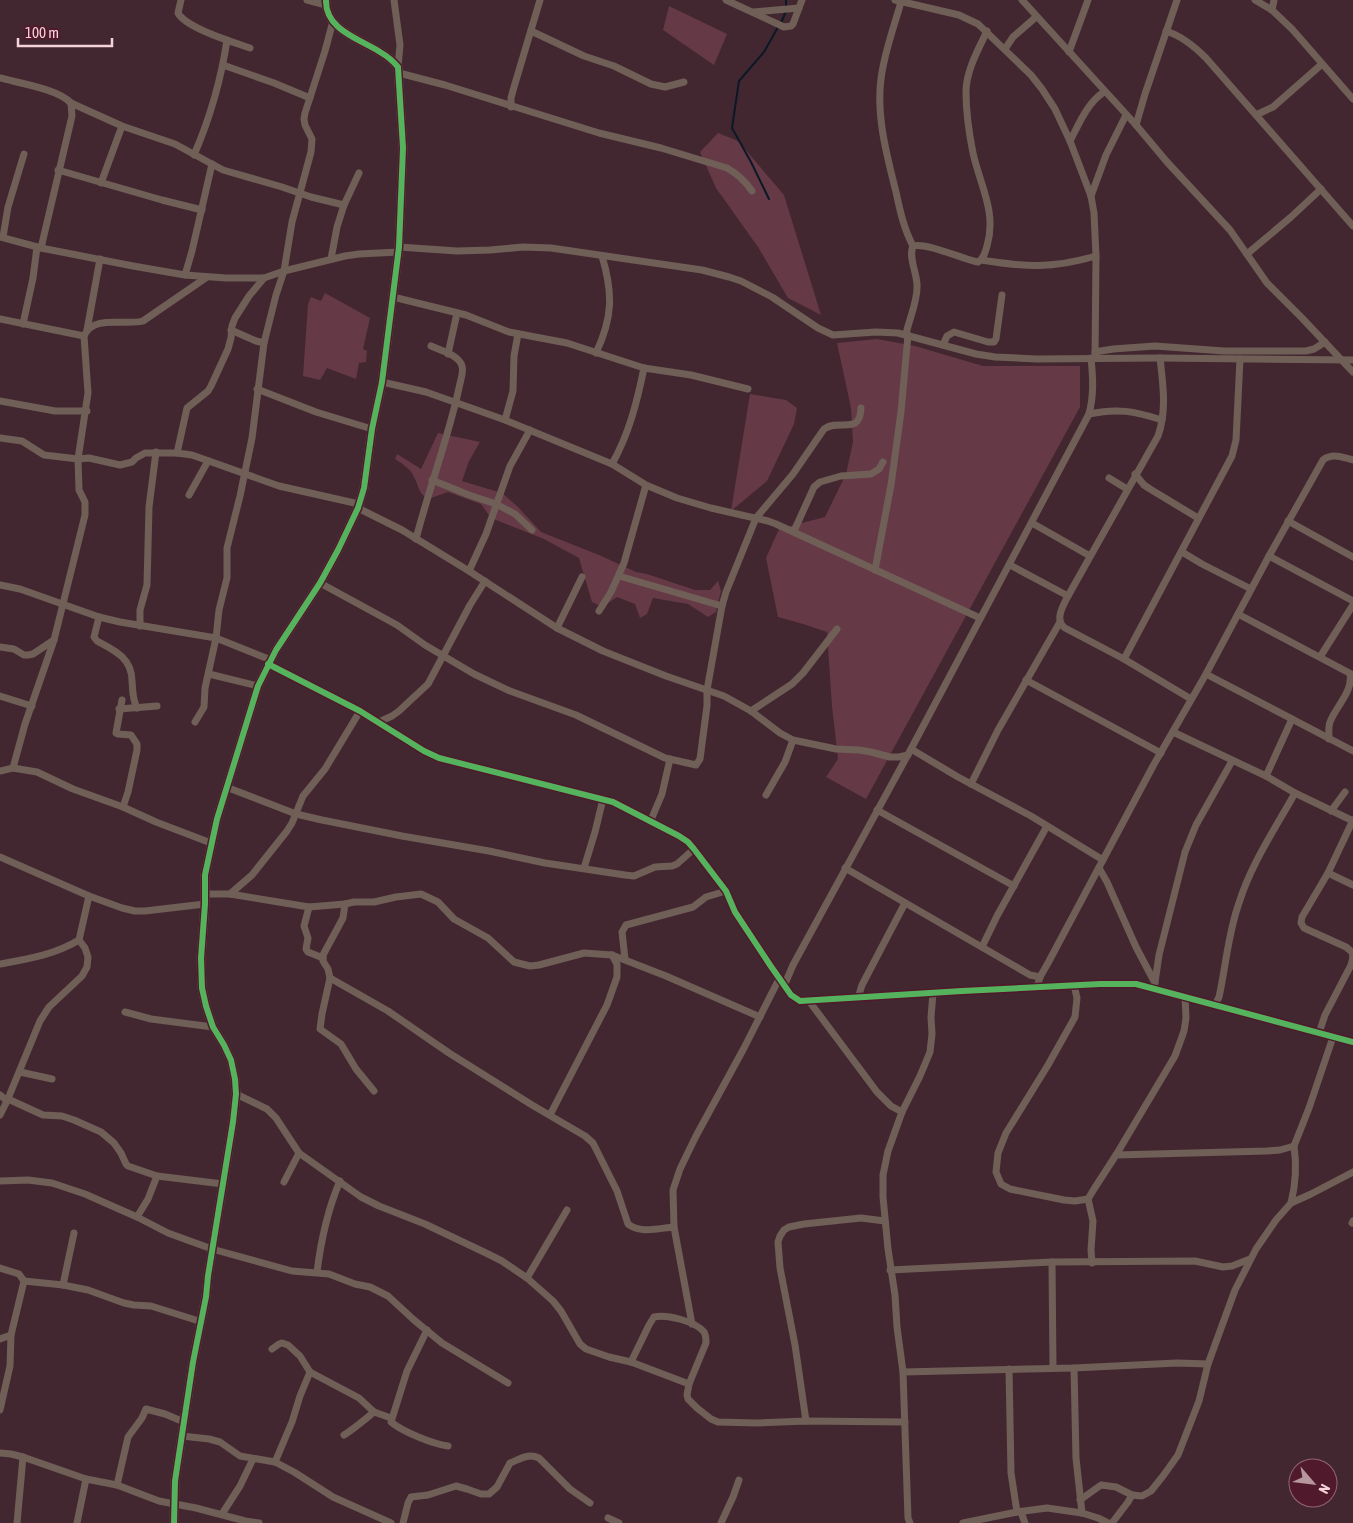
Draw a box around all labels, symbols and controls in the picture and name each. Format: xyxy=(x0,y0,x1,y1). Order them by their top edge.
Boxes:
scale bar xyxy=(18,15,111,47)
text: 100 m xyxy=(25,24,59,41)
north arrow xyxy=(1288,1458,1338,1508)
text: N xyxy=(1315,1482,1333,1497)

